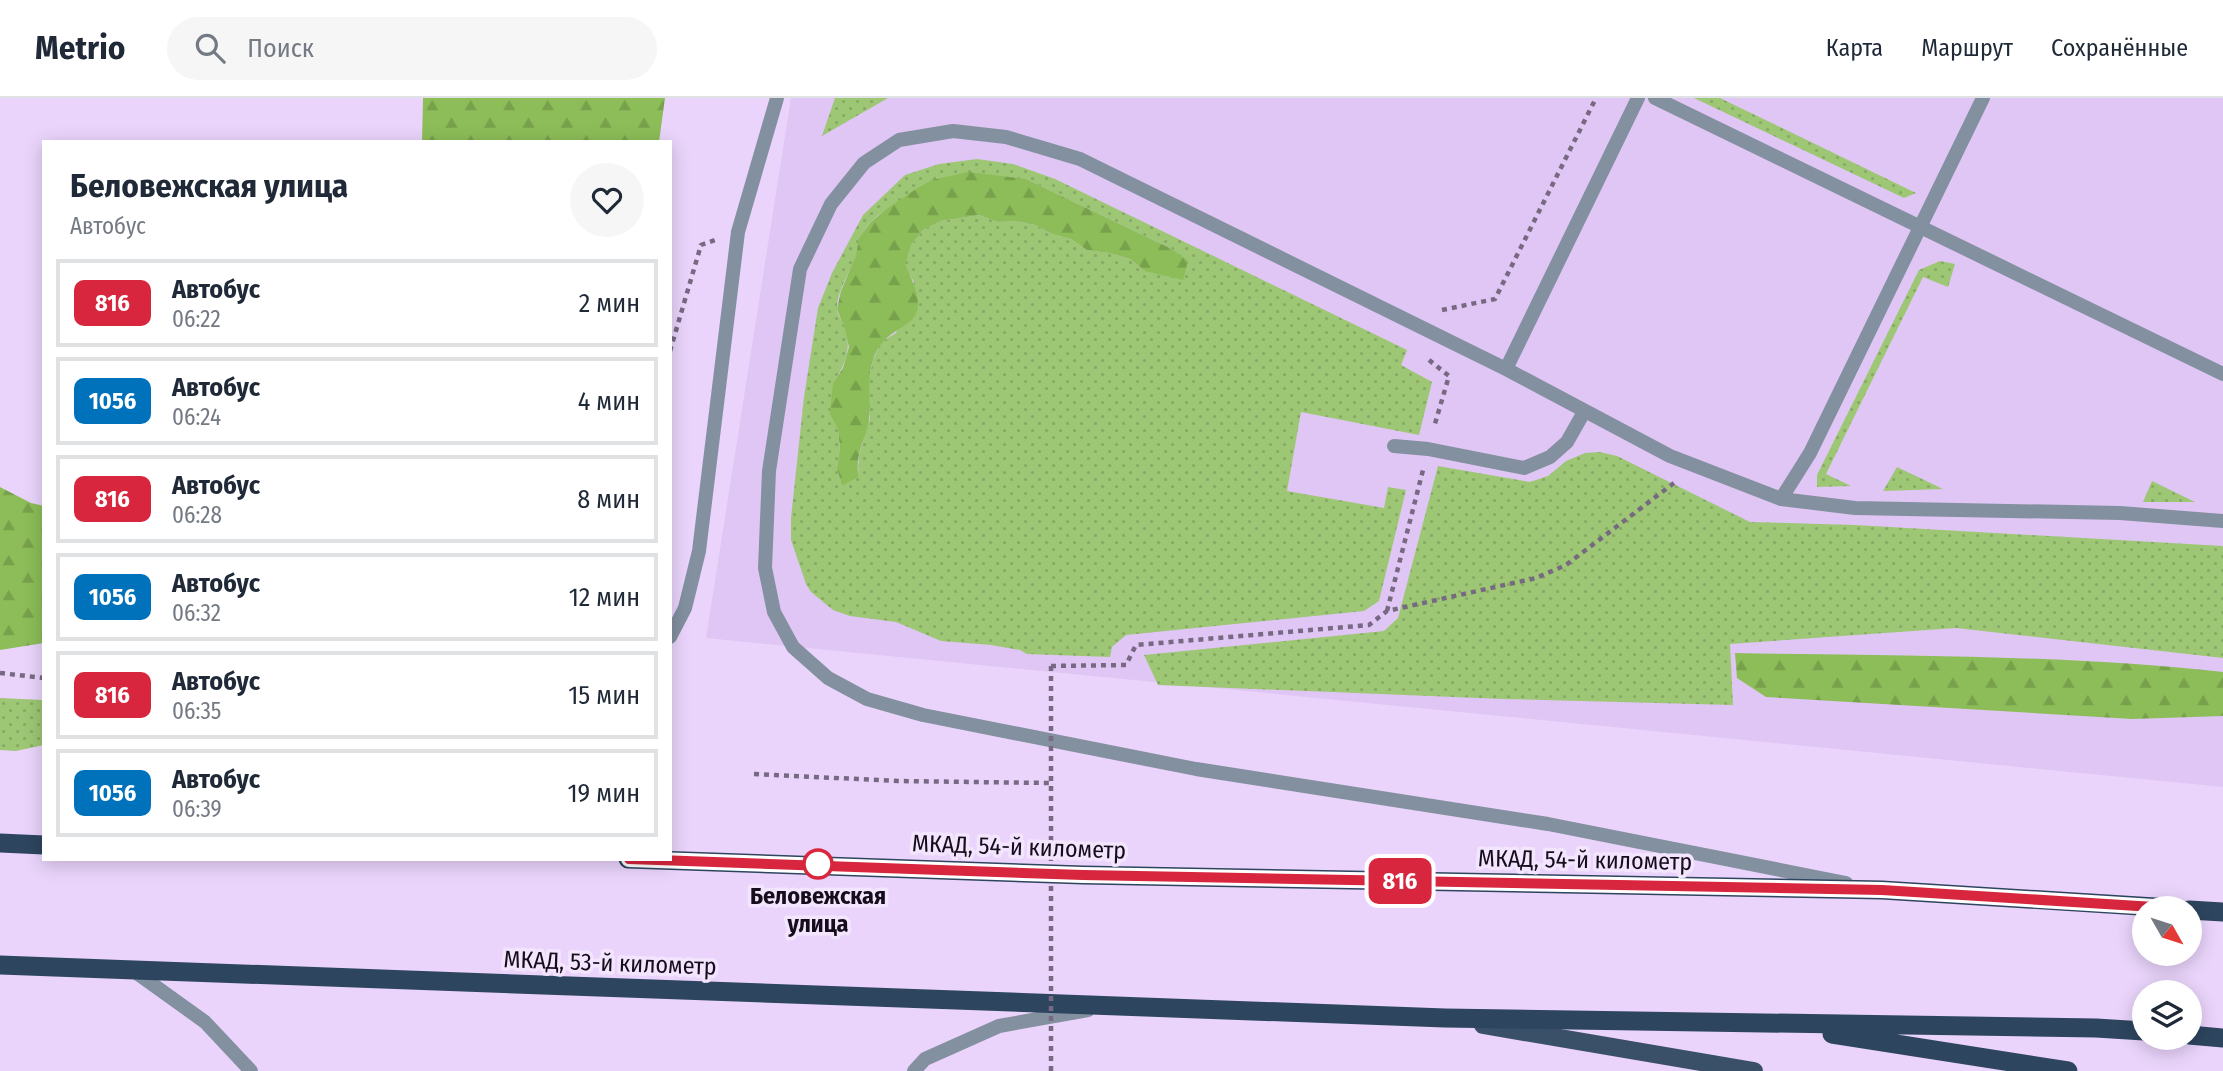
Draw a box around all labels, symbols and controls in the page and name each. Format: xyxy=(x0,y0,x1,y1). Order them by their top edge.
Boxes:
search box xyxy=(167,17,657,80)
text: Metrio xyxy=(35,28,125,68)
icon: search xyxy=(191,29,229,67)
text: Поиск xyxy=(247,33,314,64)
text: Карта xyxy=(1826,34,1883,62)
text: Маршрут xyxy=(1921,34,2013,62)
text: Сохранённые xyxy=(2051,34,2188,62)
button: heart xyxy=(570,163,644,237)
text: Беловежская улица xyxy=(70,166,348,206)
text: Автобус xyxy=(70,212,146,240)
text: Автобус xyxy=(172,274,260,305)
text: 2 мин xyxy=(579,288,640,319)
text: 816 xyxy=(95,289,130,317)
text: 06:22 xyxy=(172,305,221,333)
text: Автобус xyxy=(172,372,260,403)
text: 4 мин xyxy=(578,386,640,417)
text: 1056 xyxy=(89,387,136,415)
text: 06:24 xyxy=(172,403,221,431)
text: Автобус xyxy=(172,470,260,501)
text: 8 мин xyxy=(577,484,640,515)
text: 816 xyxy=(95,485,130,513)
text: 06:28 xyxy=(172,501,222,529)
text: Автобус xyxy=(172,568,260,599)
text: 12 мин xyxy=(569,582,640,613)
text: 1056 xyxy=(89,583,136,611)
text: 06:32 xyxy=(172,599,221,627)
text: Автобус xyxy=(172,666,260,697)
text: 15 мин xyxy=(568,680,640,711)
text: 816 xyxy=(95,681,130,709)
text: 06:35 xyxy=(172,697,221,725)
text: Автобус xyxy=(172,764,260,795)
text: 19 мин xyxy=(567,778,640,809)
text: 1056 xyxy=(89,779,136,807)
text: 06:39 xyxy=(172,795,222,823)
street label: МКАД, 54-й километр xyxy=(912,829,1126,865)
street label: МКАД, 54-й километр xyxy=(1478,844,1692,876)
marker: Беловежская улица xyxy=(803,849,833,879)
line badge: 816 xyxy=(1360,858,1440,904)
text: 816 xyxy=(1383,867,1417,895)
place label: Беловежская улица xyxy=(750,882,886,938)
north arrow xyxy=(2132,896,2202,966)
map controls xyxy=(2132,896,2202,1050)
street label: МКАД, 53-й километр xyxy=(503,945,717,981)
button: layers xyxy=(2132,980,2202,1050)

